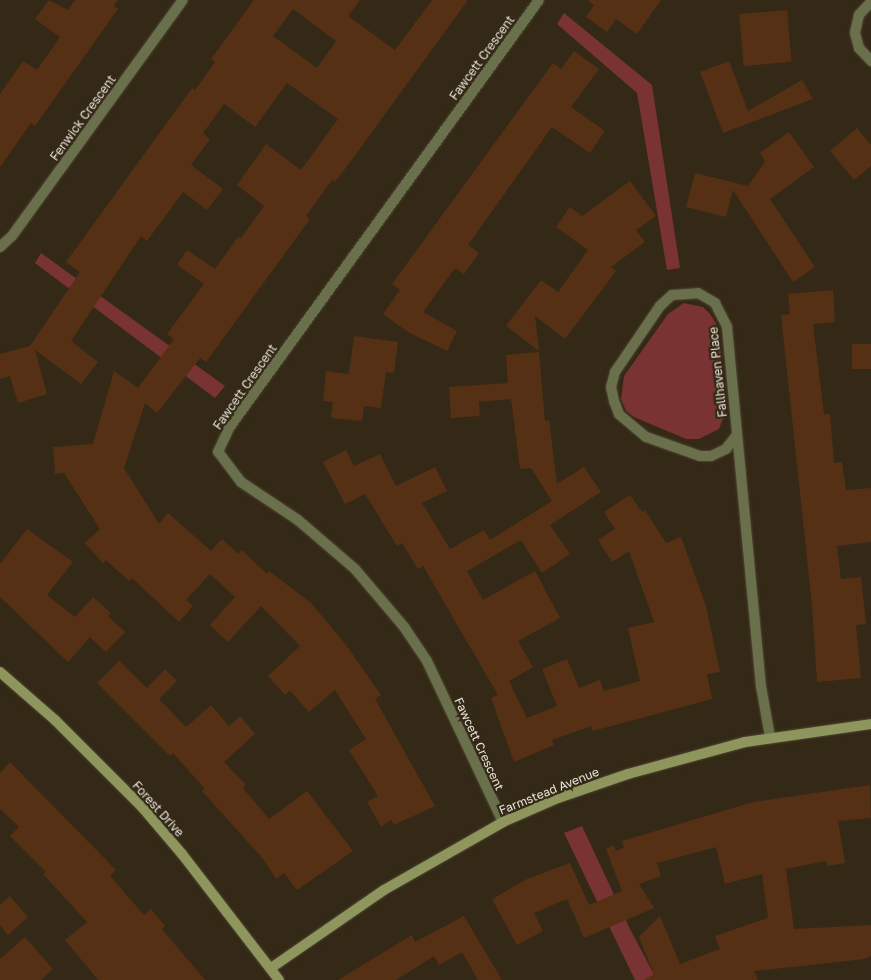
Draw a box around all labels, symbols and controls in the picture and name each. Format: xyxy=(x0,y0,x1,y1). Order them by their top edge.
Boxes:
street label: Fawcett Crescent xyxy=(447,13,517,103)
street label: Fenwick Crescent xyxy=(47,72,119,164)
street label: Fallhaven Place xyxy=(706,326,730,418)
street label: Fawcett Crescent xyxy=(210,342,280,432)
street label: Fawcett Crescent xyxy=(451,695,507,793)
street label: Farmstead Avenue xyxy=(497,764,601,818)
street label: Forest Drive xyxy=(129,778,187,840)

